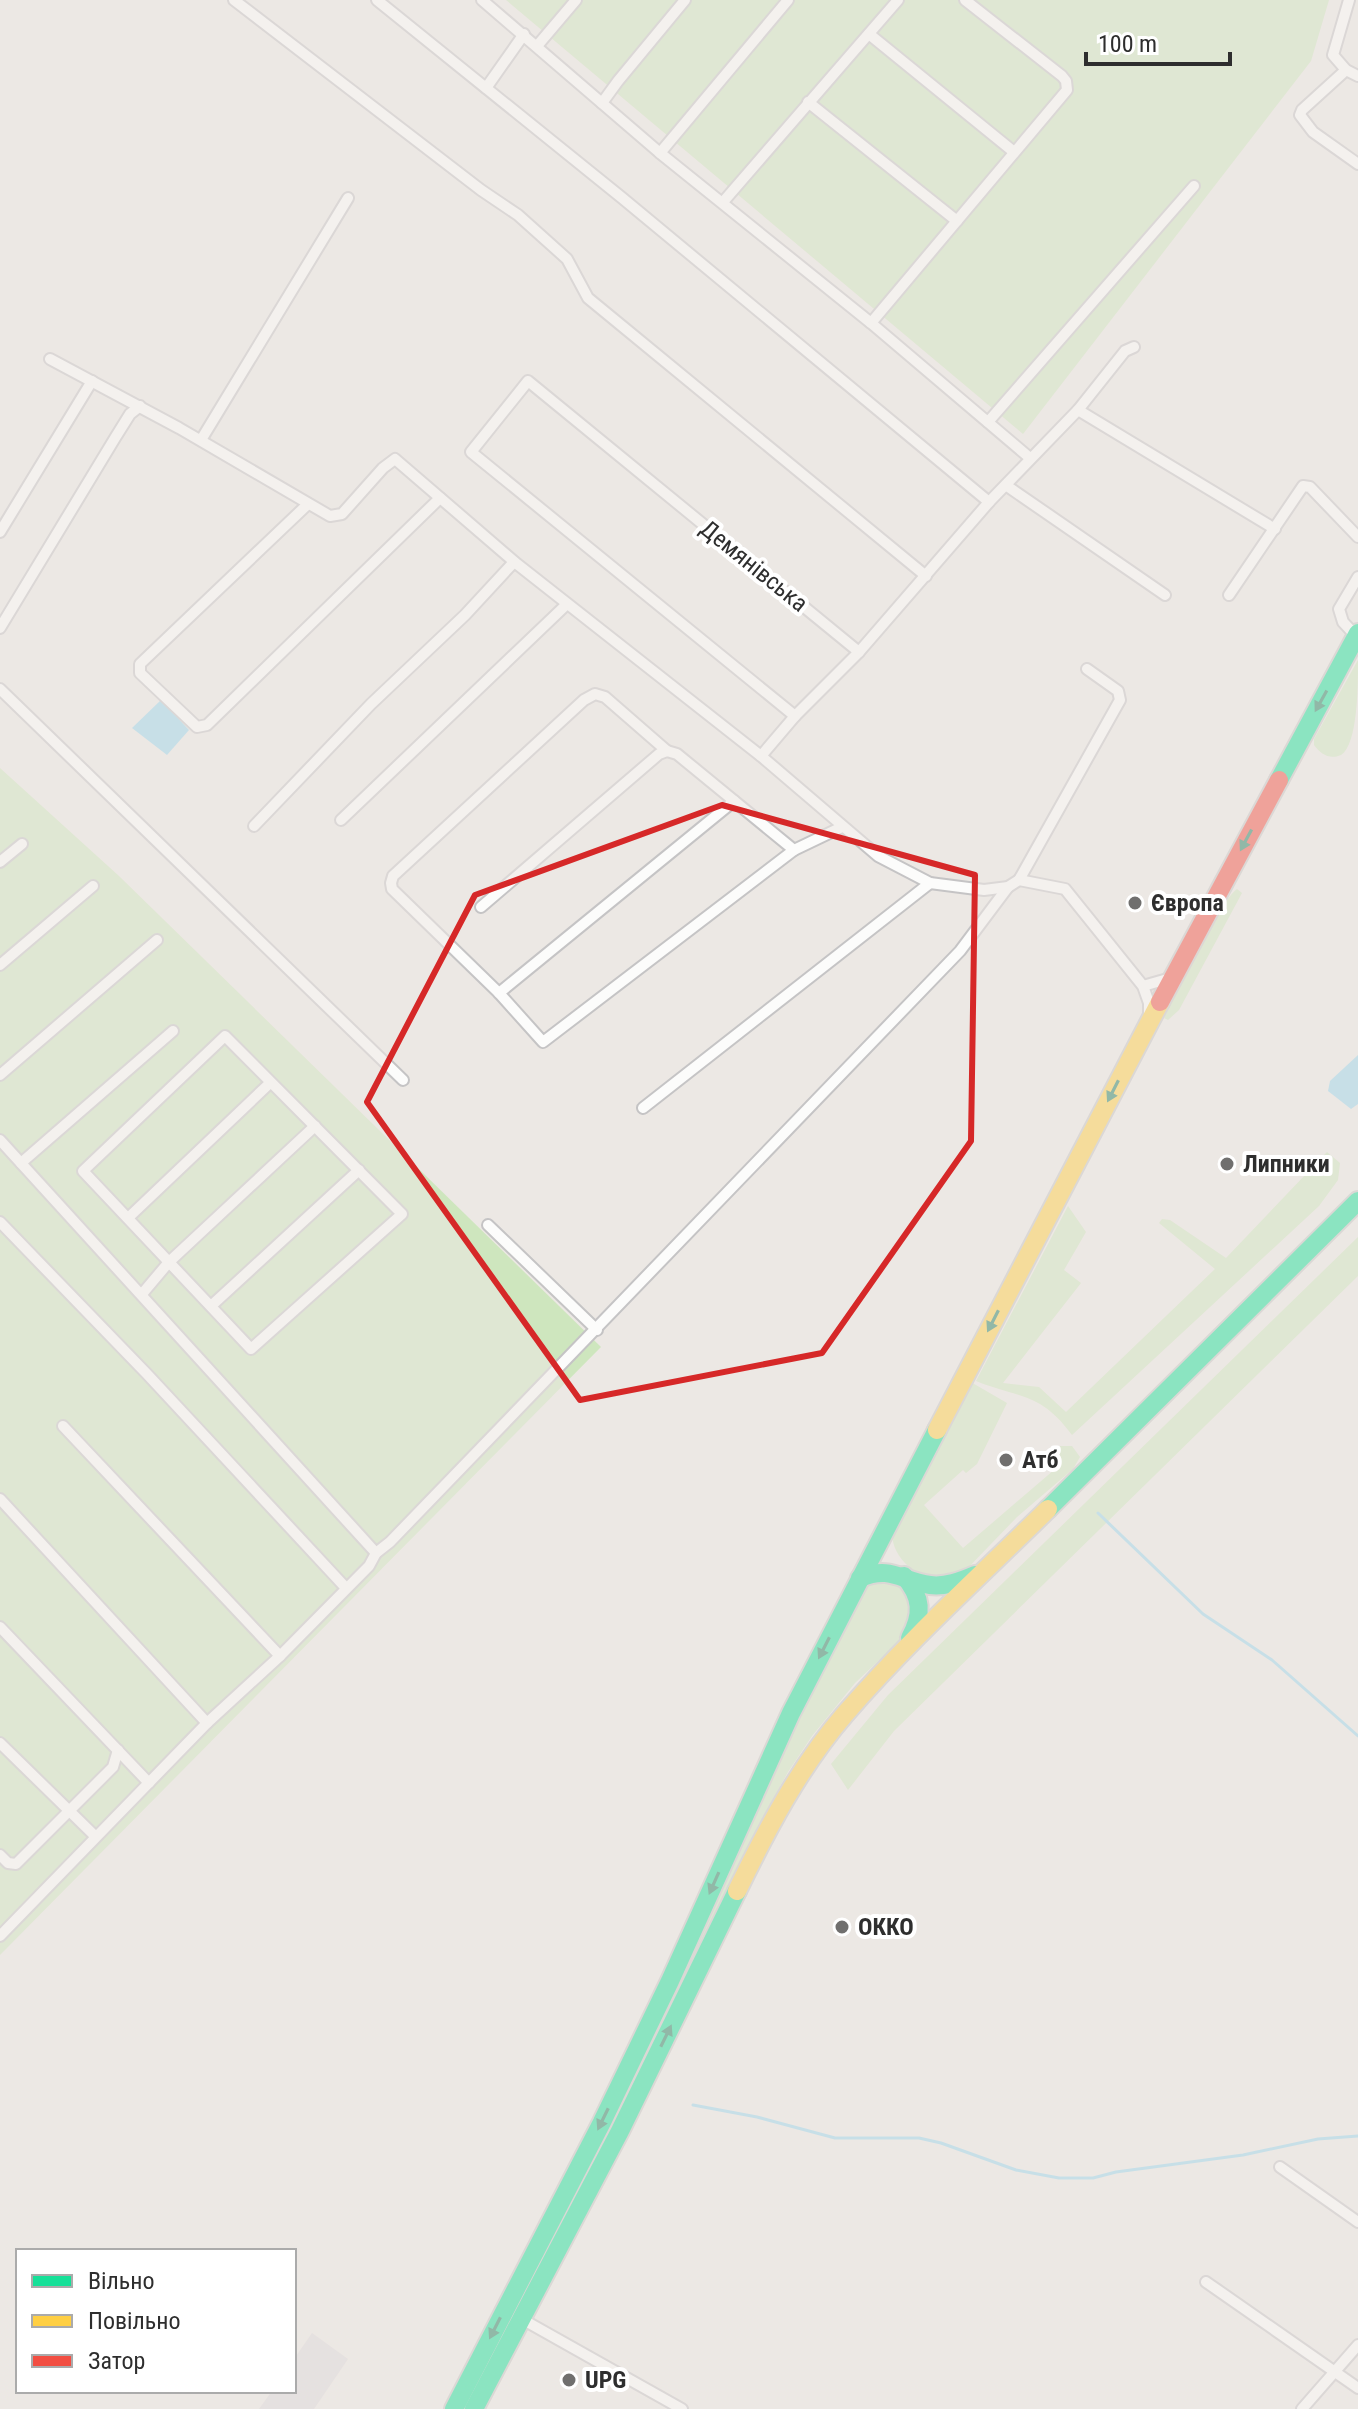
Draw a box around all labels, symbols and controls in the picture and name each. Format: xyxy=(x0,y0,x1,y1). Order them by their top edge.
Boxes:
scale bar xyxy=(1086,16,1230,66)
text: 100 m xyxy=(1098,30,1157,58)
street label: Демянівська xyxy=(695,514,813,618)
one-way arrow xyxy=(1314,690,1327,713)
one-way arrow xyxy=(1239,828,1252,851)
place label: Європа xyxy=(1151,889,1224,917)
marker: Європа xyxy=(1126,894,1144,912)
one-way arrow xyxy=(1106,1079,1119,1102)
place label: Липники xyxy=(1243,1150,1330,1178)
marker: Липники xyxy=(1218,1155,1236,1173)
one-way arrow xyxy=(986,1310,999,1333)
place label: Атб xyxy=(1022,1446,1059,1474)
marker: Атб xyxy=(997,1451,1015,1469)
one-way arrow xyxy=(818,1636,831,1659)
one-way arrow xyxy=(707,1871,720,1895)
place label: ОККО xyxy=(858,1913,914,1941)
marker: ОККО xyxy=(833,1918,851,1936)
one-way arrow xyxy=(659,2025,673,2048)
one-way arrow xyxy=(597,2107,610,2130)
legend xyxy=(16,2249,296,2393)
text: Вільно xyxy=(88,2267,155,2295)
text: Повільно xyxy=(88,2307,181,2335)
one-way arrow xyxy=(488,2317,502,2340)
text: Затор xyxy=(88,2347,145,2375)
place label: UPG xyxy=(585,2366,626,2394)
marker: UPG xyxy=(560,2371,578,2389)

